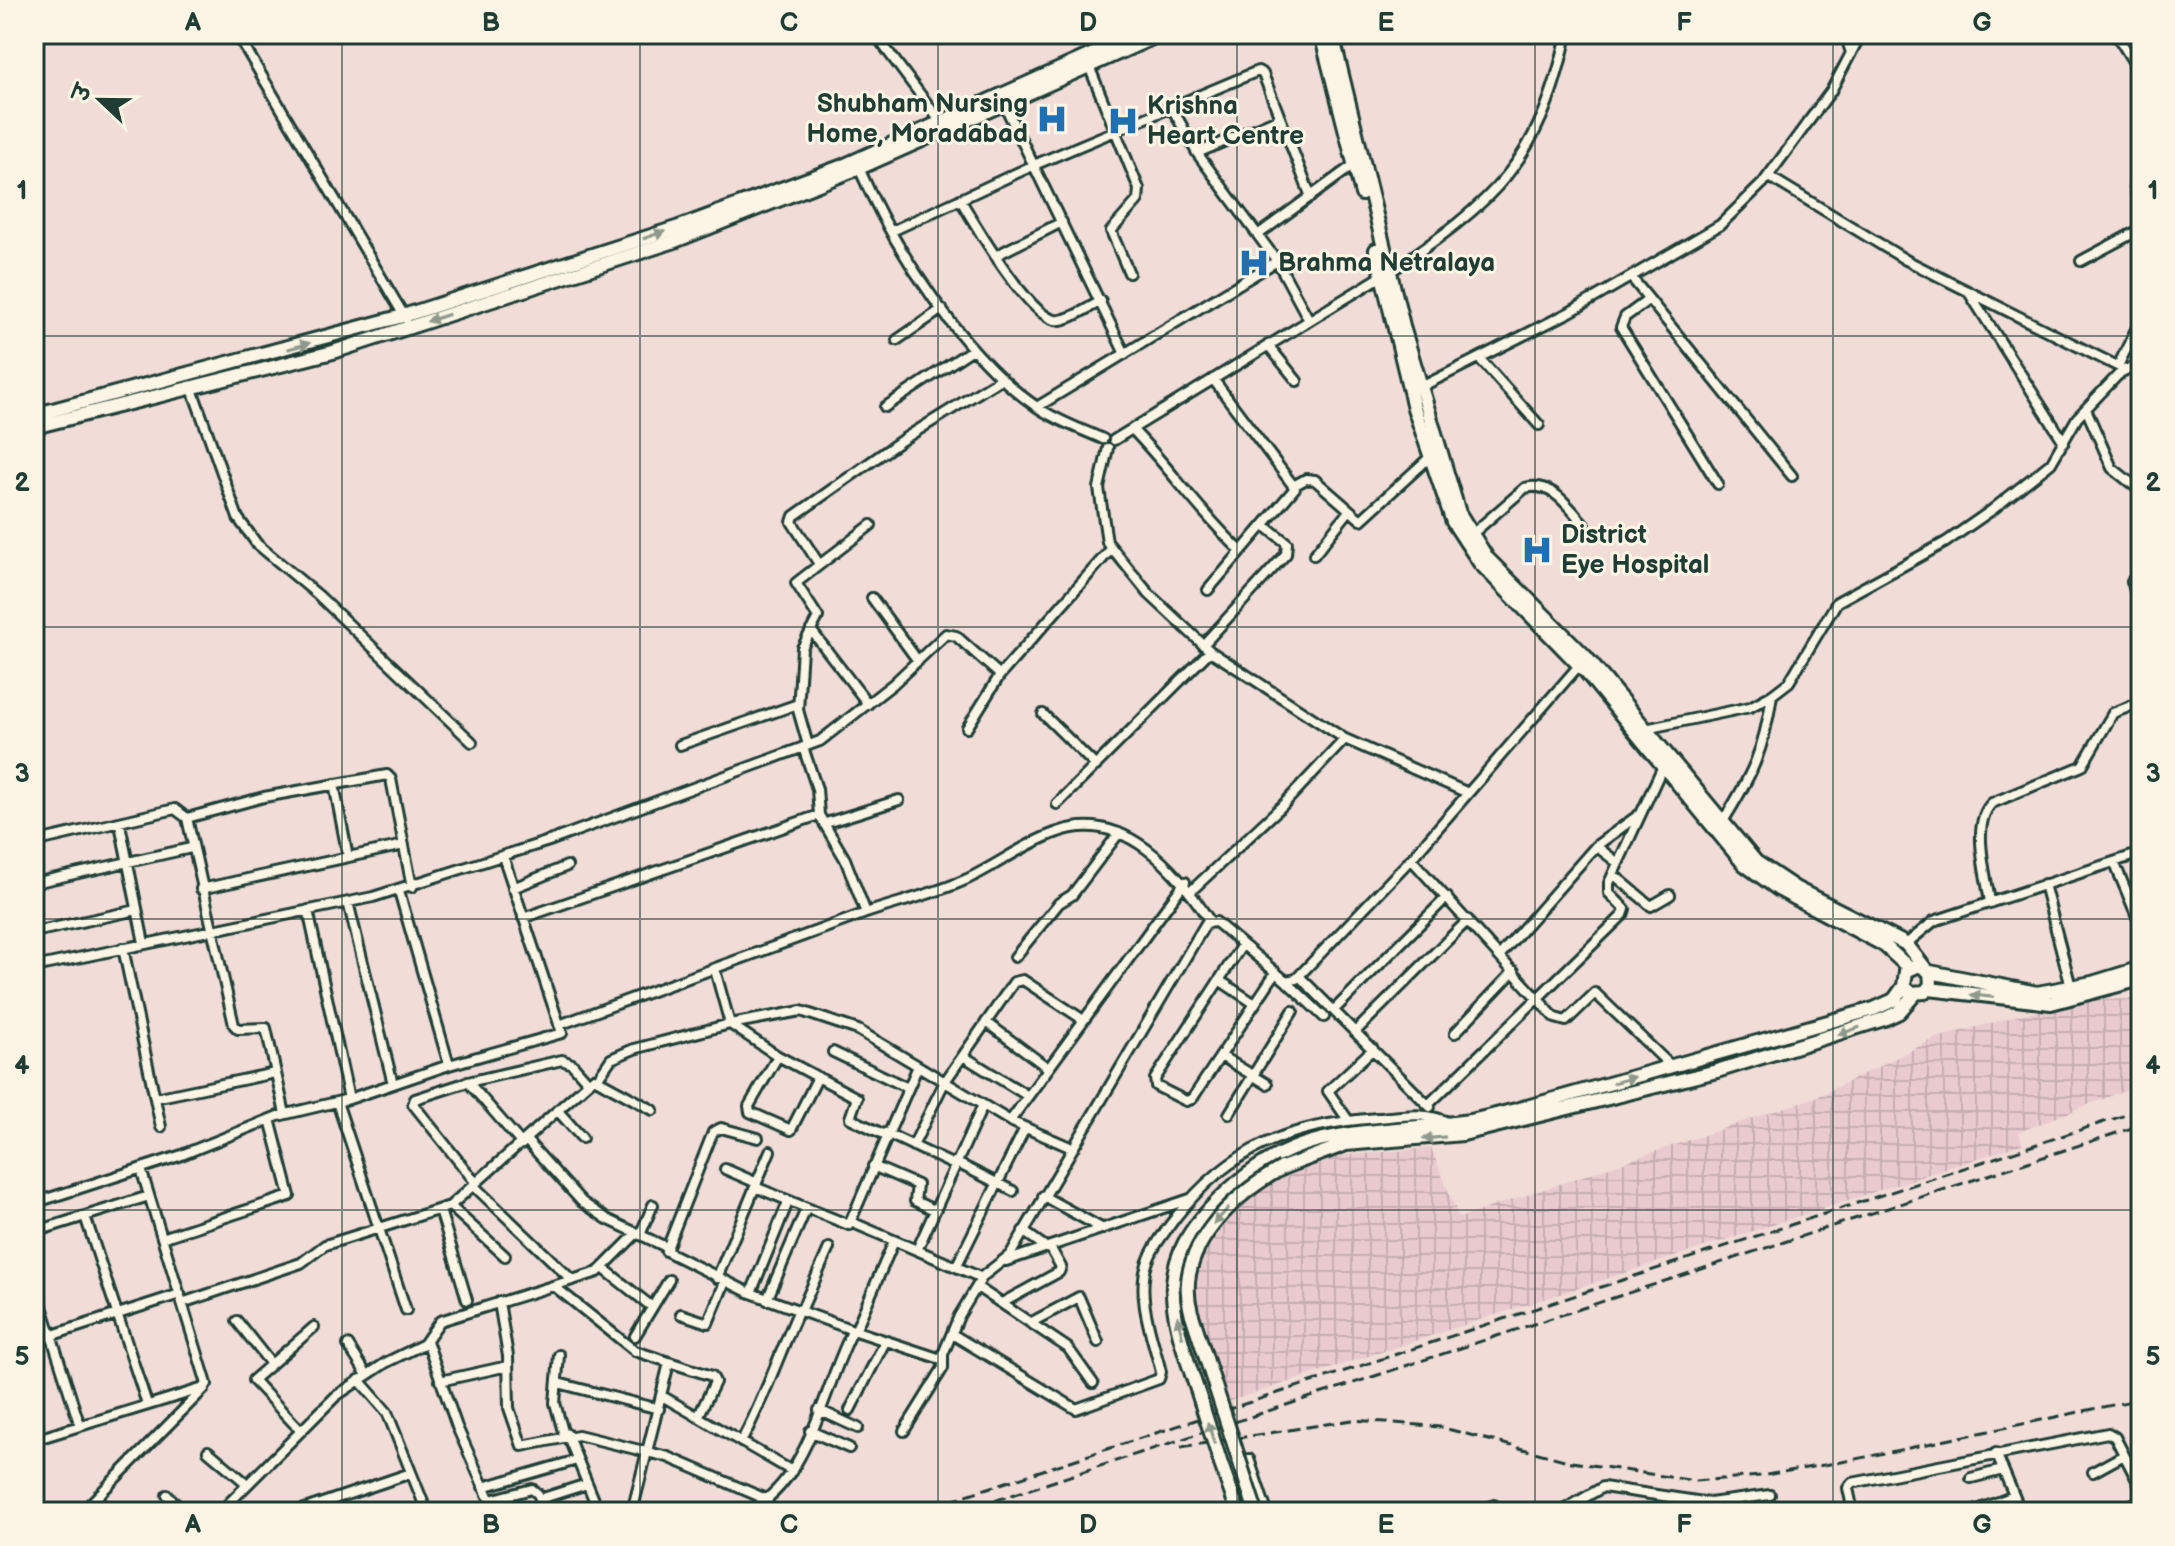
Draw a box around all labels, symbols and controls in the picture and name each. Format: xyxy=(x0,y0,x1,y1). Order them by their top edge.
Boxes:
text: A xyxy=(184,8,201,39)
text: B xyxy=(482,8,500,39)
text: C xyxy=(780,8,798,39)
text: D xyxy=(1079,8,1097,39)
text: E xyxy=(1378,8,1395,39)
text: F xyxy=(1676,8,1692,39)
text: G xyxy=(1972,8,1992,39)
north arrow xyxy=(60,60,140,140)
text: उ xyxy=(67,79,99,107)
place label: Shubham Nursing Home, Moradabad xyxy=(807,89,1028,150)
place label: Krishna Heart Centre xyxy=(1147,91,1304,152)
hospital icon: Shubham Nursing Home, Moradabad xyxy=(1035,102,1069,136)
hospital icon: Krishna Heart Centre xyxy=(1106,104,1140,138)
text: 1 xyxy=(17,176,27,207)
text: 1 xyxy=(2148,176,2158,207)
one-way arrow xyxy=(643,229,667,241)
hospital icon: Brahma Netralaya xyxy=(1237,246,1271,280)
place label: Brahma Netralaya xyxy=(1278,248,1495,279)
one-way arrow xyxy=(426,312,450,325)
one-way arrow xyxy=(288,339,312,352)
text: 2 xyxy=(14,468,30,499)
text: 2 xyxy=(2145,468,2161,499)
place label: District Eye Hospital xyxy=(1561,520,1709,581)
hospital icon: District Eye Hospital xyxy=(1520,533,1554,567)
text: 3 xyxy=(14,759,30,790)
text: 3 xyxy=(2145,759,2161,790)
one-way arrow xyxy=(1970,989,1995,1002)
one-way arrow xyxy=(1836,1026,1860,1038)
text: 4 xyxy=(14,1051,30,1082)
text: 4 xyxy=(2145,1051,2161,1082)
one-way arrow xyxy=(1611,1073,1636,1085)
one-way arrow xyxy=(1422,1131,1447,1144)
one-way arrow xyxy=(1212,1206,1230,1225)
one-way arrow xyxy=(1173,1315,1185,1340)
text: 5 xyxy=(14,1342,30,1373)
text: 5 xyxy=(2145,1342,2161,1373)
one-way arrow xyxy=(1205,1421,1217,1445)
text: A xyxy=(184,1510,201,1541)
text: B xyxy=(482,1510,500,1541)
text: C xyxy=(780,1510,798,1541)
text: D xyxy=(1079,1510,1097,1541)
text: E xyxy=(1378,1510,1395,1541)
text: F xyxy=(1676,1510,1692,1541)
text: G xyxy=(1972,1510,1992,1541)

